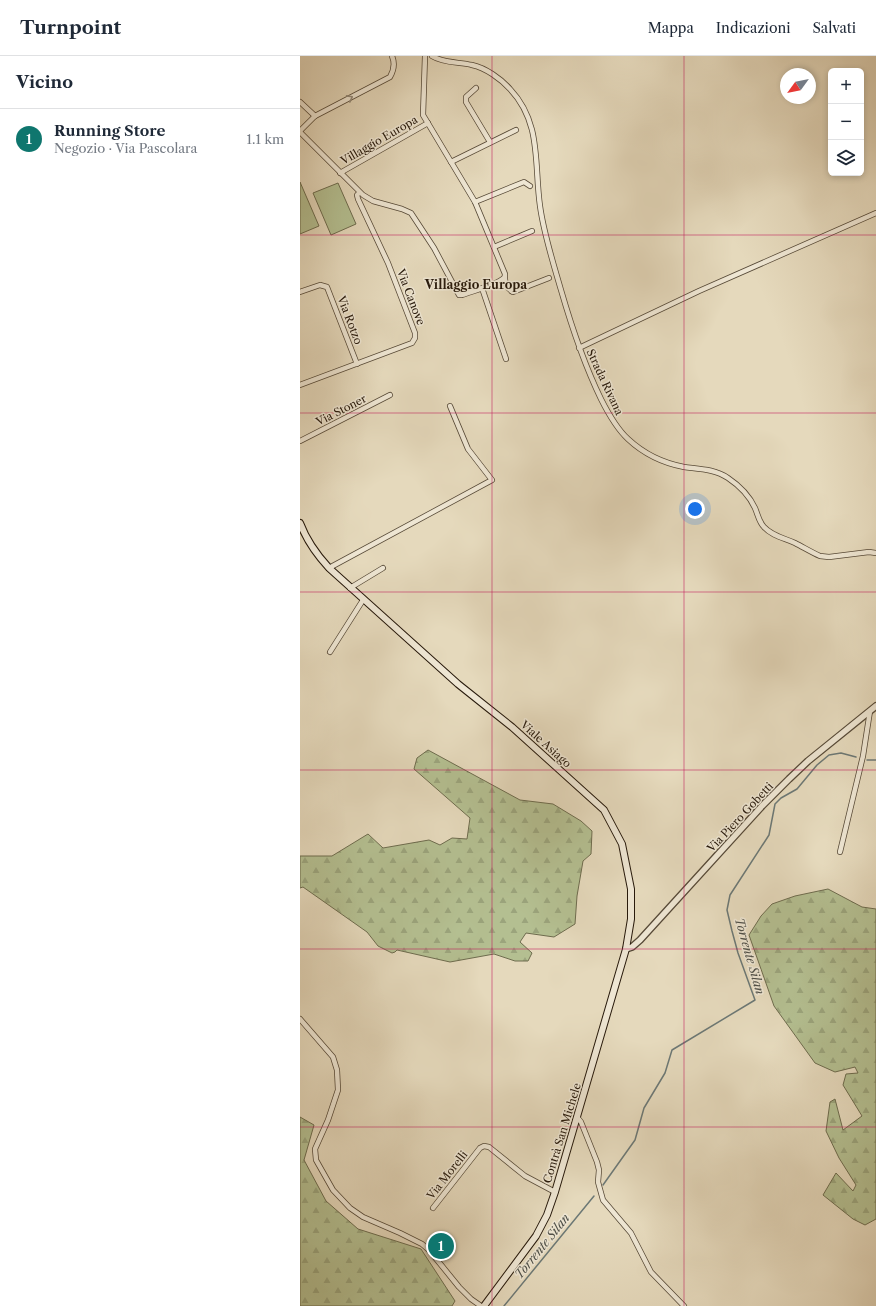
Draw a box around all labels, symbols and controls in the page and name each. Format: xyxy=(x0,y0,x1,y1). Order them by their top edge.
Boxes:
text: Turnpoint xyxy=(20,16,121,39)
text: Mappa xyxy=(648,19,694,37)
text: Indicazioni xyxy=(716,19,791,37)
text: Salvati xyxy=(813,19,856,37)
north arrow xyxy=(780,68,816,104)
map controls xyxy=(828,68,864,176)
button: + xyxy=(828,68,864,104)
text: Vicino xyxy=(16,72,73,92)
one-way arrow xyxy=(345,95,353,103)
button: − xyxy=(828,104,864,140)
street label: Villaggio Europa xyxy=(337,112,420,168)
text: Running Store xyxy=(54,121,165,140)
text: 1 xyxy=(26,131,32,147)
text: 1.1 km xyxy=(247,131,284,147)
text: Negozio · Via Pascolara xyxy=(54,140,197,156)
button: layers xyxy=(828,140,864,176)
street label: Via Canove xyxy=(393,266,428,327)
district label: Villaggio Europa xyxy=(424,277,528,292)
street label: Via Rotzo xyxy=(334,293,366,347)
street label: Strada Rivana xyxy=(584,347,627,418)
street label: Via Stoner xyxy=(313,391,369,429)
your location xyxy=(685,499,705,519)
street label: Viale Asiago xyxy=(517,717,574,771)
street label: Via Piero Gobetti xyxy=(703,779,776,856)
water label: Torrente Silan xyxy=(732,916,768,996)
street label: Contrà San Michele xyxy=(540,1081,584,1185)
street label: Via Morelli xyxy=(423,1147,471,1203)
water label: Torrente Silan xyxy=(511,1211,573,1281)
pin: 1 xyxy=(428,1231,454,1261)

